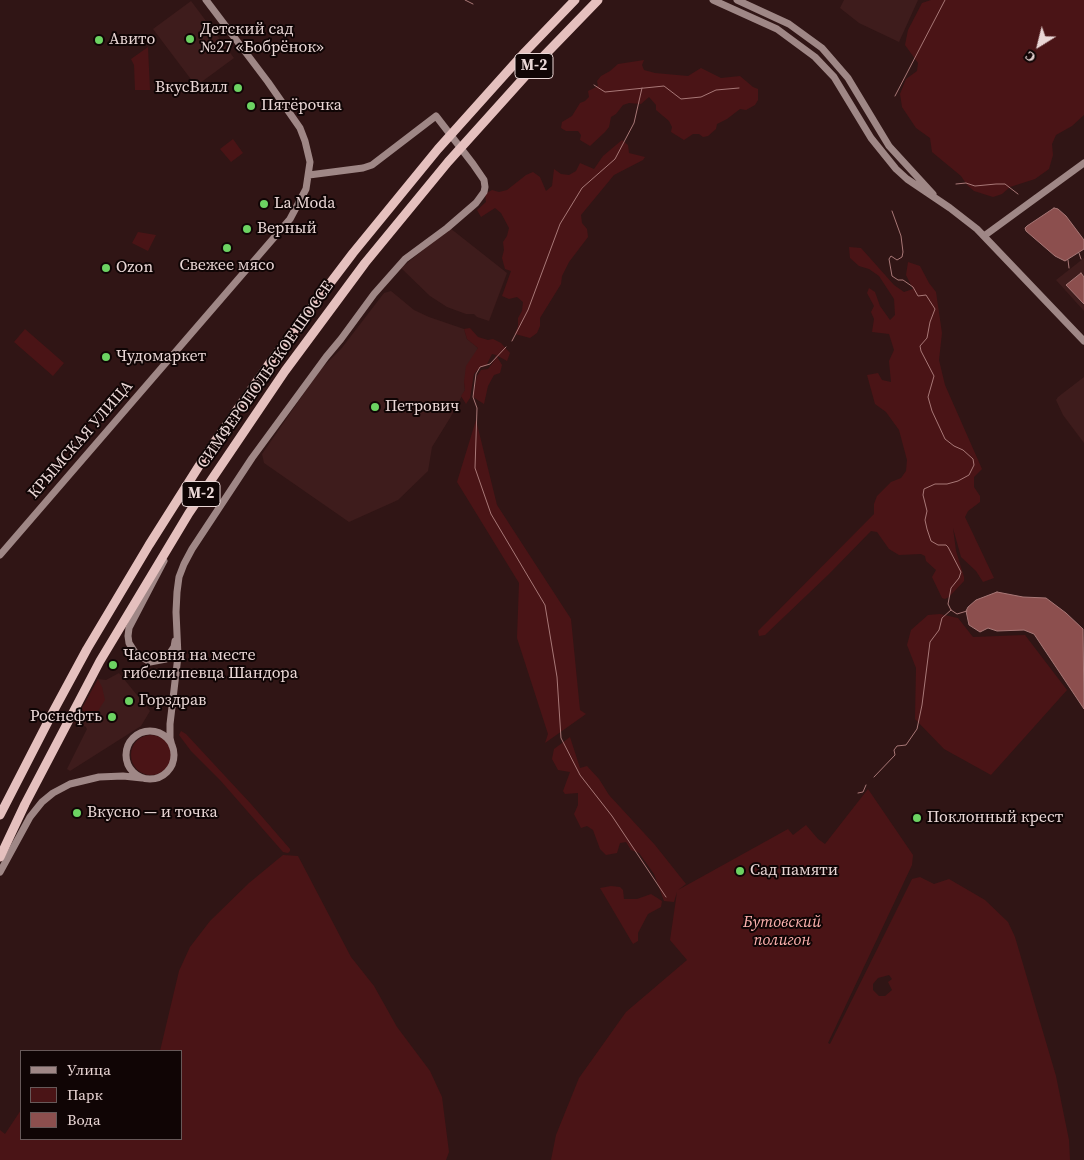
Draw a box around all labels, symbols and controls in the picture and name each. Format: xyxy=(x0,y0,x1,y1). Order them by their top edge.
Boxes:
place label: Детский сад №27 «Бобрёнок» xyxy=(200,20,324,58)
north arrow xyxy=(1014,20,1064,70)
place label: Авито xyxy=(109,30,155,50)
marker: Детский сад №27 «Бобрёнок» xyxy=(184,33,196,45)
marker: Авито xyxy=(93,34,105,46)
text: С xyxy=(1021,46,1040,68)
road number: М-2 xyxy=(515,54,553,78)
place label: ВкусВилл xyxy=(155,78,228,98)
marker: ВкусВилл xyxy=(232,82,244,94)
place label: Пятёрочка xyxy=(261,96,342,116)
marker: Пятёрочка xyxy=(245,100,257,112)
place label: La Moda xyxy=(274,194,335,214)
marker: La Moda xyxy=(258,198,270,210)
place label: Верный xyxy=(257,219,317,239)
marker: Верный xyxy=(241,223,253,235)
marker: Свежее мясо xyxy=(221,242,233,254)
place label: Свежее мясо xyxy=(179,256,275,276)
place label: Ozon xyxy=(116,258,153,278)
marker: Ozon xyxy=(100,262,112,274)
street label: СИМФЕРОПОЛЬСКОЕ ШОССЕ xyxy=(194,278,338,472)
place label: Чудомаркет xyxy=(116,347,206,367)
marker: Чудомаркет xyxy=(100,351,112,363)
street label: КРЫМСКАЯ УЛИЦА xyxy=(25,377,137,503)
place label: Петрович xyxy=(385,397,459,417)
marker: Петрович xyxy=(369,401,381,413)
road number: М-2 xyxy=(182,482,220,506)
place label: Часовня на месте гибели певца Шандора xyxy=(123,646,298,684)
marker: Часовня на месте гибели певца Шандора xyxy=(107,659,119,671)
place label: Горздрав xyxy=(139,691,206,711)
marker: Горздрав xyxy=(123,695,135,707)
place label: Роснефть xyxy=(30,707,102,727)
marker: Роснефть xyxy=(106,711,118,723)
place label: Вкусно — и точка xyxy=(87,803,218,823)
marker: Вкусно — и точка xyxy=(71,807,83,819)
place label: Поклонный крест xyxy=(927,808,1063,828)
marker: Поклонный крест xyxy=(911,812,923,824)
place label: Сад памяти xyxy=(750,861,838,881)
marker: Сад памяти xyxy=(734,865,746,877)
park label: Бутовский полигон xyxy=(743,913,821,951)
legend xyxy=(20,1050,182,1140)
text: Улица xyxy=(67,1059,111,1080)
text: Парк xyxy=(67,1084,103,1105)
text: Вода xyxy=(67,1109,101,1130)

